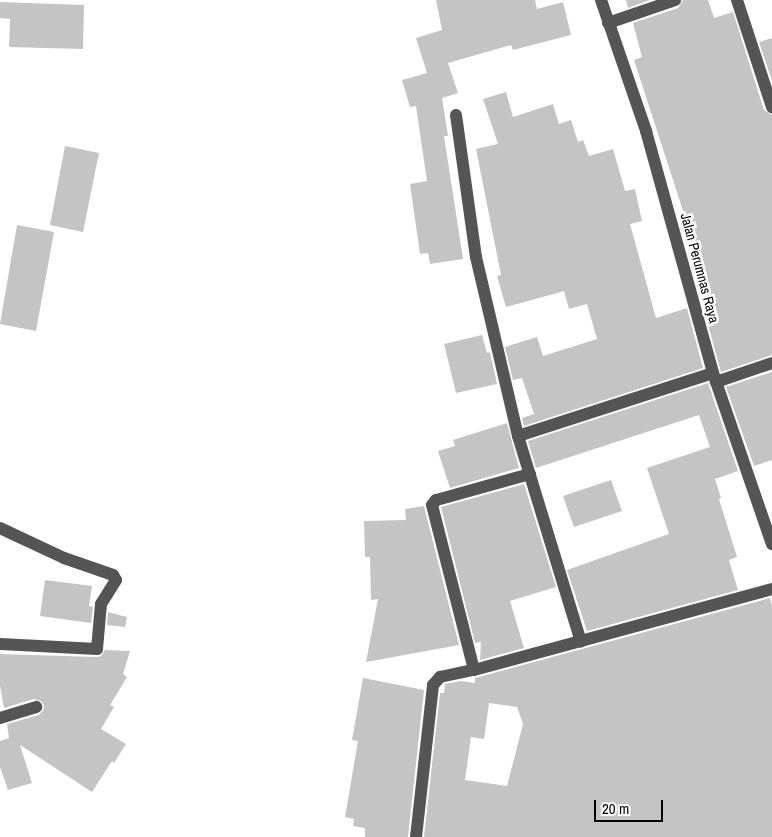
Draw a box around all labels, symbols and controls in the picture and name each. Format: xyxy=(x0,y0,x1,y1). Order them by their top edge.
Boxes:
street label: Jalan Perumnas Raya xyxy=(677,211,723,325)
scale bar xyxy=(597,790,666,822)
text: 20 m xyxy=(602,798,629,819)

